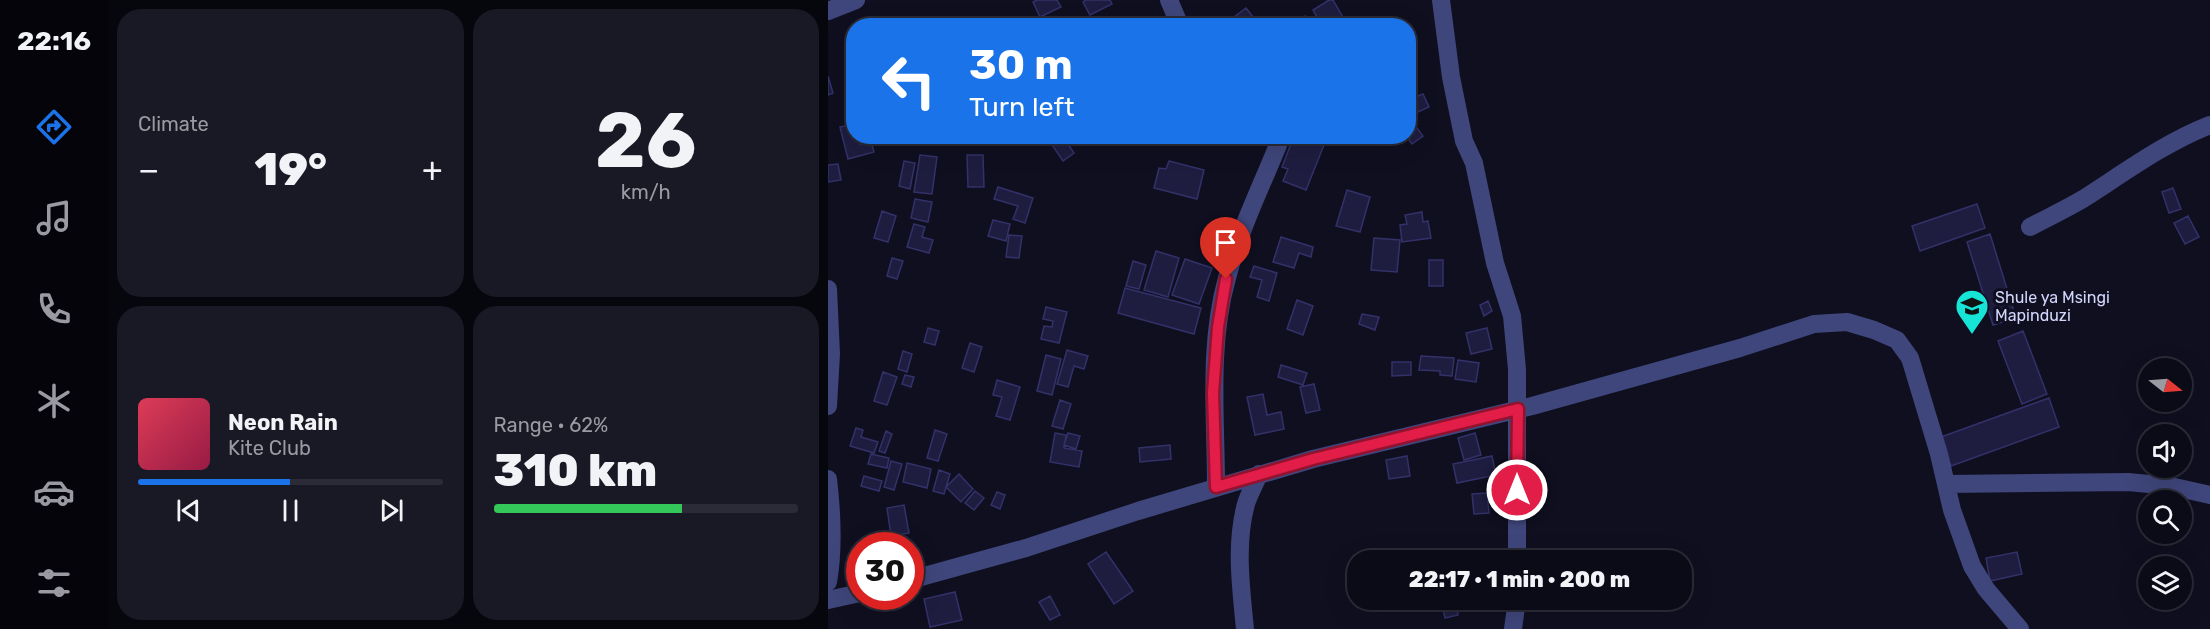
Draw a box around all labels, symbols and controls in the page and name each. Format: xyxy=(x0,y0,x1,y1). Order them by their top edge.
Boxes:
text: 22:16 xyxy=(17,25,91,57)
text: 30 m xyxy=(969,40,1073,90)
icon: left xyxy=(870,42,948,120)
text: Turn left xyxy=(969,91,1074,123)
text: 26 xyxy=(595,94,696,187)
icon: directions xyxy=(33,106,75,148)
text: Climate xyxy=(138,112,209,136)
text: 19° xyxy=(254,143,327,196)
text: − xyxy=(138,150,159,189)
text: + xyxy=(422,150,442,189)
text: km/h xyxy=(621,180,671,204)
icon: music xyxy=(33,197,75,239)
pin xyxy=(1200,217,1251,279)
icon: arrive xyxy=(1209,226,1242,259)
icon: phone xyxy=(33,288,75,330)
school or university icon: Shule ya Msingi Mapinduzi xyxy=(1954,288,1990,335)
place label: Shule ya Msingi Mapinduzi xyxy=(1995,288,2110,325)
north arrow xyxy=(2138,358,2192,412)
map controls xyxy=(2138,358,2192,610)
icon: climate xyxy=(33,380,75,422)
text: Neon Rain xyxy=(228,409,338,436)
text: Range · 62% xyxy=(494,413,608,437)
button: sound xyxy=(2138,424,2192,478)
text: Kite Club xyxy=(228,436,311,460)
text: 310 km xyxy=(494,444,657,497)
position arrow xyxy=(1485,458,1549,522)
icon: car xyxy=(33,471,75,513)
button: search xyxy=(2138,490,2192,544)
icon: previous xyxy=(172,494,205,527)
icon: pause xyxy=(274,494,307,527)
icon: next xyxy=(375,494,408,527)
speed limit sign: 30 xyxy=(846,532,924,610)
button: layers xyxy=(2138,556,2192,610)
icon: filters xyxy=(33,562,75,604)
text: 22:17 · 1 min · 200 m xyxy=(1409,566,1630,593)

